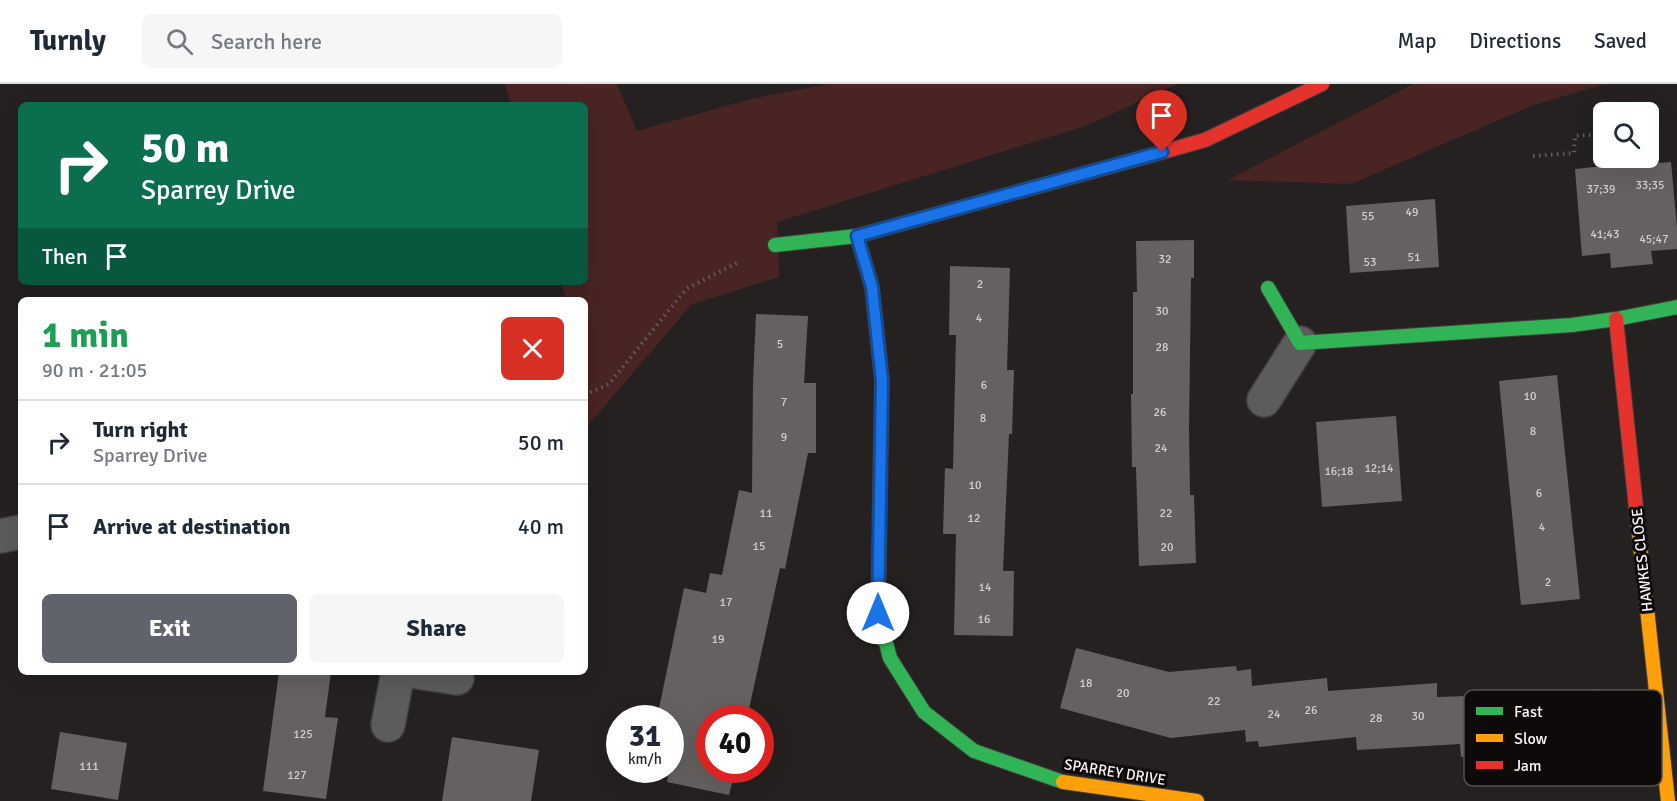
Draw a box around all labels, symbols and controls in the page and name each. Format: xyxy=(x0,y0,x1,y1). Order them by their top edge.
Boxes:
search box xyxy=(142,14,562,68)
text: Turnly xyxy=(30,24,106,58)
icon: search xyxy=(163,25,196,58)
text: Search here xyxy=(211,28,322,55)
text: Map xyxy=(1398,28,1436,54)
text: Directions xyxy=(1469,28,1561,54)
text: Saved xyxy=(1594,28,1647,54)
pin xyxy=(1136,90,1187,152)
icon: arrive xyxy=(1145,99,1178,132)
map controls xyxy=(1593,102,1659,168)
button: search xyxy=(1593,102,1659,168)
text: 50 m xyxy=(141,123,230,174)
icon: right xyxy=(42,126,120,204)
text: Sparrey Drive xyxy=(141,174,295,207)
house number: 33;35 xyxy=(1635,178,1665,193)
house number: 37;39 xyxy=(1586,182,1616,197)
house number: 49 xyxy=(1406,205,1418,220)
house number: 55 xyxy=(1362,209,1374,224)
house number: 41;43 xyxy=(1590,227,1620,242)
house number: 45;47 xyxy=(1639,232,1669,247)
icon: arrive xyxy=(100,240,133,273)
text: Then xyxy=(42,243,88,270)
house number: 51 xyxy=(1408,250,1420,265)
house number: 32 xyxy=(1159,252,1171,267)
house number: 53 xyxy=(1364,255,1376,270)
house number: 2 xyxy=(977,277,983,292)
house number: 30 xyxy=(1156,304,1168,319)
house number: 4 xyxy=(976,311,983,326)
text: 1 min xyxy=(42,313,129,358)
button: close xyxy=(501,317,564,380)
house number: 5 xyxy=(777,337,783,352)
house number: 28 xyxy=(1156,340,1168,355)
text: 90 m · 21:05 xyxy=(42,358,147,383)
house number: 6 xyxy=(981,378,987,393)
house number: 10 xyxy=(1524,389,1536,404)
house number: 7 xyxy=(781,395,787,410)
house number: 26 xyxy=(1154,405,1166,420)
house number: 8 xyxy=(980,411,986,426)
text: Turn right xyxy=(93,416,188,443)
house number: 8 xyxy=(1530,424,1536,439)
icon: right xyxy=(42,426,75,459)
text: 50 m xyxy=(518,429,564,456)
house number: 9 xyxy=(781,430,787,445)
house number: 24 xyxy=(1155,441,1168,456)
text: Sparrey Drive xyxy=(93,443,207,468)
house number: 12;14 xyxy=(1364,461,1394,476)
house number: 16;18 xyxy=(1324,464,1354,479)
house number: 10 xyxy=(969,478,981,493)
house number: 6 xyxy=(1536,486,1542,501)
house number: 11 xyxy=(760,506,772,521)
house number: 22 xyxy=(1160,506,1172,521)
street label: HAWKES CLOSE xyxy=(1628,507,1656,613)
icon: arrive xyxy=(42,510,75,543)
house number: 12 xyxy=(968,511,980,526)
text: Arrive at destination xyxy=(93,513,290,540)
text: 40 m xyxy=(518,513,564,540)
house number: 4 xyxy=(1539,520,1546,535)
house number: 15 xyxy=(753,539,765,554)
house number: 20 xyxy=(1161,540,1173,555)
house number: 2 xyxy=(1545,575,1551,590)
house number: 14 xyxy=(979,580,992,595)
position arrow xyxy=(846,581,910,645)
button: Exit xyxy=(42,594,297,663)
button: Share xyxy=(309,594,564,663)
house number: 17 xyxy=(720,595,732,610)
house number: 16 xyxy=(978,612,990,627)
house number: 19 xyxy=(712,632,724,647)
house number: 18 xyxy=(1080,676,1092,691)
house number: 20 xyxy=(1117,686,1129,701)
legend xyxy=(1464,690,1662,786)
house number: 22 xyxy=(1208,694,1220,709)
text: Fast xyxy=(1514,702,1543,722)
house number: 26 xyxy=(1305,703,1317,718)
speed limit sign: 40 xyxy=(696,705,774,783)
house number: 24 xyxy=(1268,707,1281,722)
house number: 30 xyxy=(1412,709,1424,724)
house number: 28 xyxy=(1370,711,1382,726)
text: 31 xyxy=(629,718,661,755)
house number: 125 xyxy=(293,727,313,742)
text: Slow xyxy=(1514,729,1548,749)
text: km/h xyxy=(628,750,662,768)
street label: SPARREY DRIVE xyxy=(1063,755,1167,789)
text: Jam xyxy=(1514,756,1542,776)
house number: 111 xyxy=(79,759,99,774)
house number: 127 xyxy=(287,768,307,783)

